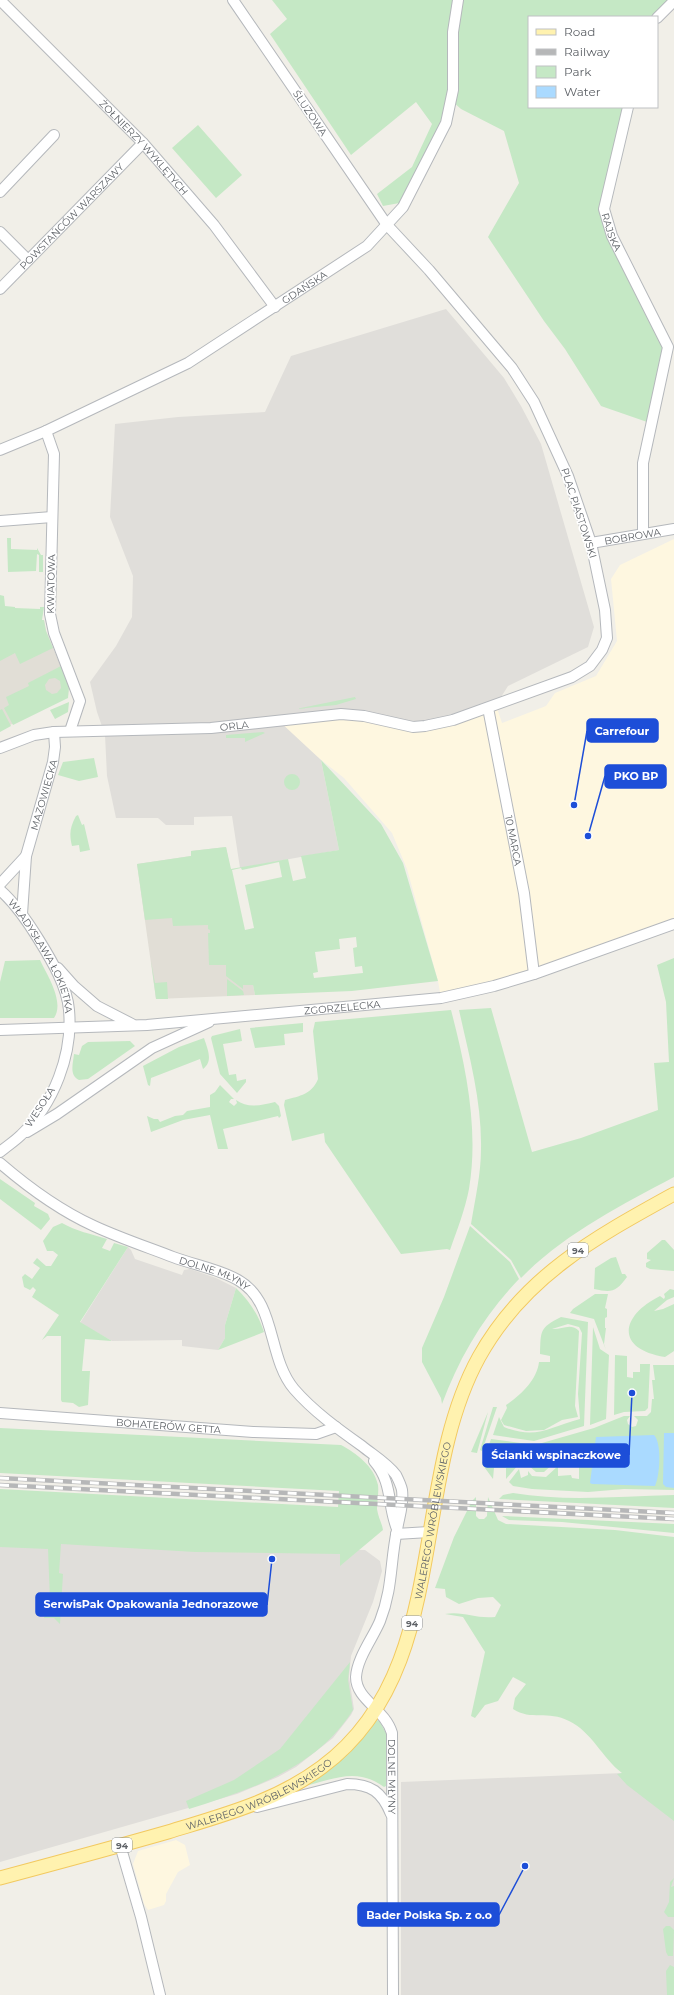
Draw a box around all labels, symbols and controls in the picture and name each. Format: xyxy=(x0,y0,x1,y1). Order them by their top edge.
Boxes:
legend xyxy=(528,16,658,108)
text: Road xyxy=(564,24,595,39)
text: Railway xyxy=(564,44,610,59)
text: Park xyxy=(564,64,592,79)
text: Water xyxy=(564,84,601,99)
street label: ŚLUZOWA xyxy=(290,88,330,139)
street label: ŻOŁNIERZY WYKLĘTYCH xyxy=(97,97,191,197)
street label: POWSTAŃCÓW WARSZAWY xyxy=(16,160,127,272)
street label: RAJSKA xyxy=(599,211,625,254)
street label: GDAŃSKA xyxy=(279,267,330,307)
street label: PLAC PIASTOWSKI xyxy=(558,466,600,560)
street label: BOBROWA xyxy=(603,525,662,547)
street label: KWIATOWA xyxy=(44,553,58,614)
street label: ORLA xyxy=(219,717,250,734)
callout: Carrefour xyxy=(587,719,658,742)
text: Carrefour xyxy=(595,724,650,738)
street label: MAZOWIECKA xyxy=(27,757,60,832)
callout: PKO BP xyxy=(605,765,666,788)
text: PKO BP xyxy=(614,769,658,783)
street label: 10 MARCA xyxy=(503,814,525,868)
street label: WŁADYSŁAWA ŁOKIETKA xyxy=(6,896,76,1014)
street label: ZGORZELECKA xyxy=(303,997,382,1017)
street label: WESOŁA xyxy=(22,1084,58,1130)
road number: 94 xyxy=(568,1243,588,1257)
street label: DOLNE MŁYNY xyxy=(177,1253,253,1293)
street label: BOHATERÓW GETTA xyxy=(115,1415,222,1436)
street label: WALEREGO WRÓBLEWSKIEGO xyxy=(411,1440,454,1600)
callout: Ścianki wspinaczkowe xyxy=(483,1444,629,1467)
text: Ścianki wspinaczkowe xyxy=(491,1448,621,1462)
callout: SerwisPak Opakowania Jednorazowe xyxy=(36,1593,267,1616)
text: SerwisPak Opakowania Jednorazowe xyxy=(43,1597,259,1611)
road number: 94 xyxy=(402,1616,422,1630)
street label: DOLNE MŁYNY xyxy=(386,1739,399,1815)
street label: WALEREGO WRÓBLEWSKIEGO xyxy=(184,1755,335,1833)
road number: 94 xyxy=(112,1838,132,1852)
callout: Bader Polska Sp. z o.o xyxy=(358,1903,499,1926)
text: Bader Polska Sp. z o.o xyxy=(366,1908,492,1922)

